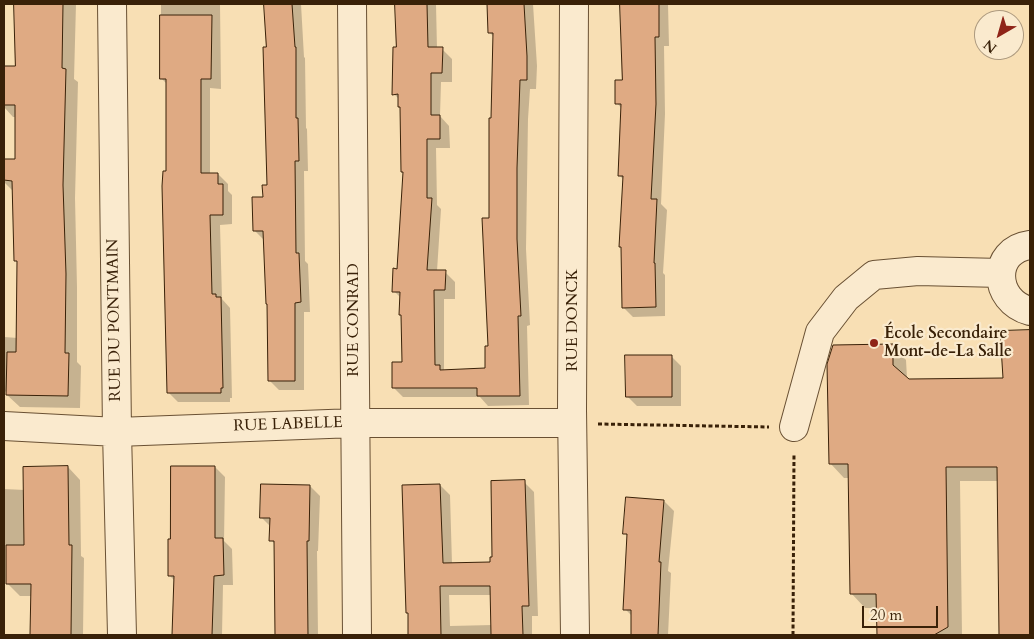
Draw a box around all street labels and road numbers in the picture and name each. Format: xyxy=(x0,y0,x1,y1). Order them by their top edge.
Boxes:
street label: RUE DU PONTMAIN xyxy=(104,238,126,402)
street label: RUE CONRAD xyxy=(344,263,364,377)
street label: RUE DONCK xyxy=(563,269,583,371)
street label: RUE LABELLE xyxy=(233,413,343,437)

